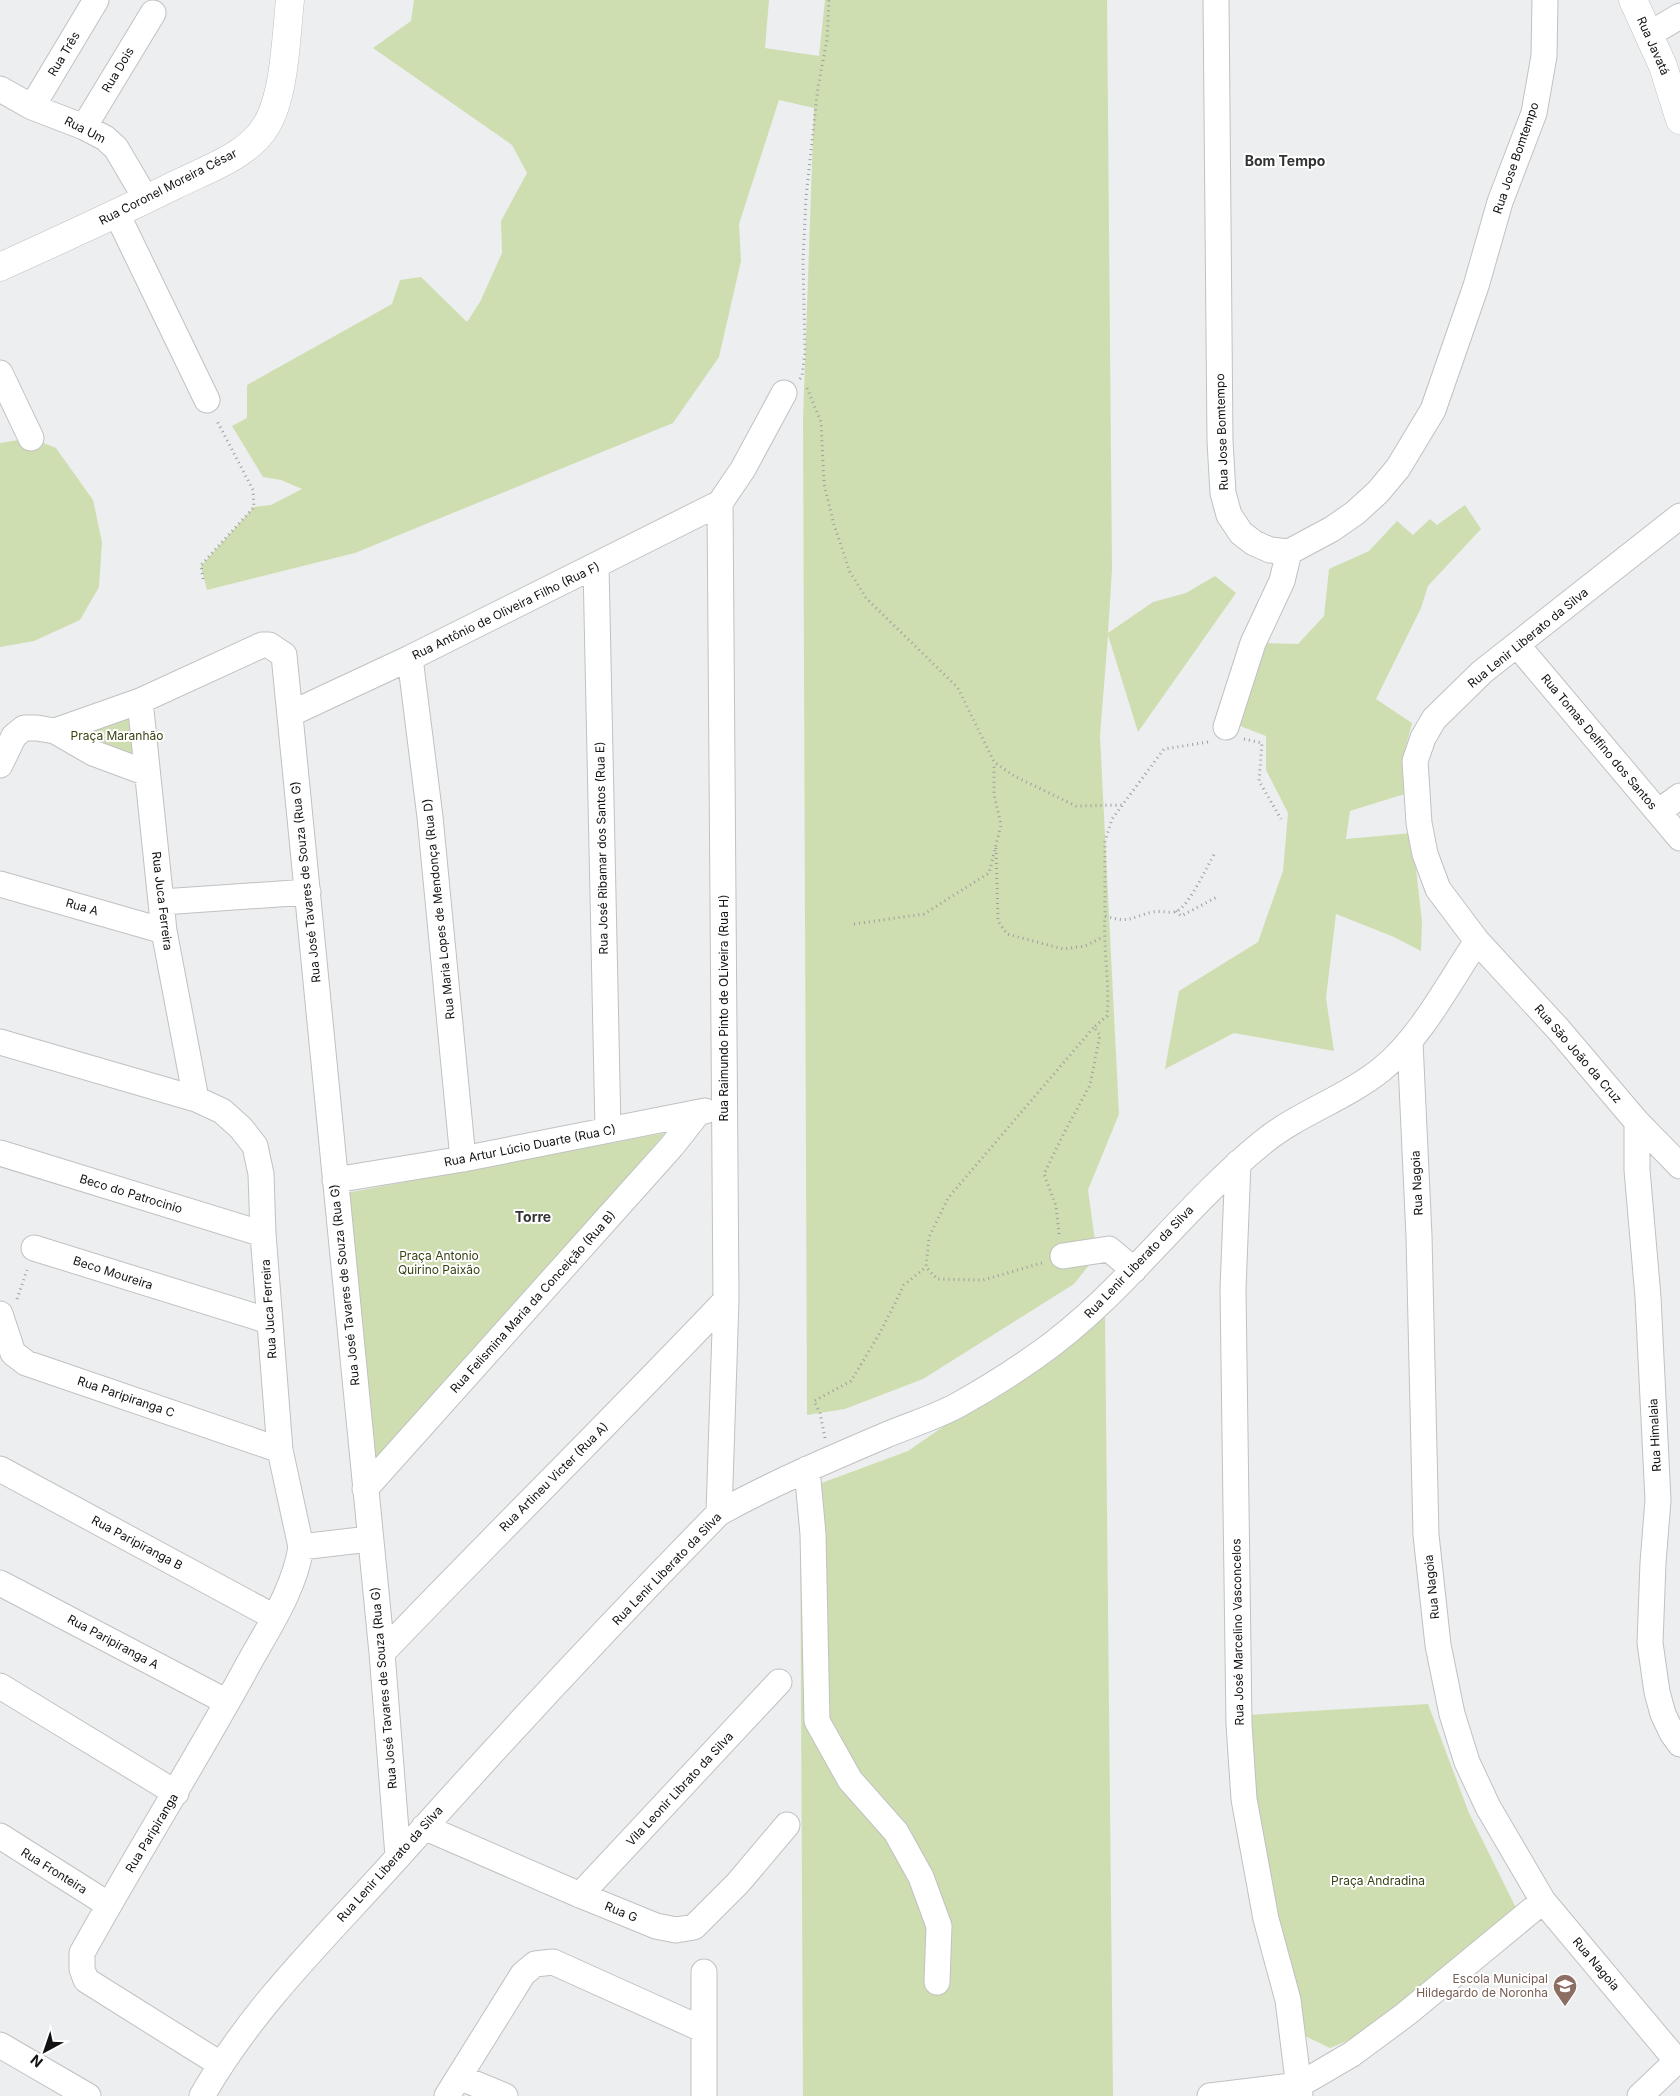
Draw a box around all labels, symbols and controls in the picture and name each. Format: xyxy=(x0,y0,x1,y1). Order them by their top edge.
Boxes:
street label: Rua Javatá xyxy=(1634,14,1673,77)
street label: Rua Três xyxy=(44,29,83,79)
street label: Rua Dois xyxy=(98,44,137,95)
street label: Rua Jose Bomtempo xyxy=(1489,100,1542,216)
street label: Rua Um xyxy=(62,113,108,146)
street label: Rua Coronel Moreira César xyxy=(96,145,240,228)
district label: Bom Tempo xyxy=(1245,152,1326,169)
street label: Rua Jose Bomtempo xyxy=(1212,373,1231,491)
street label: Rua Antônio de Oliveira Filho (Rua F) xyxy=(409,558,602,663)
street label: Rua Lenir Liberato da Silva xyxy=(1464,584,1591,691)
street label: Rua Tomas Delfino dos Santos xyxy=(1538,671,1661,813)
park label: Praça Maranhão xyxy=(71,728,163,743)
street label: Rua José Ribamar dos Santos (Rua E) xyxy=(592,741,611,955)
street label: Rua José Tavares de Souza (Rua G) xyxy=(287,780,324,984)
street label: Rua Maria Lopes de Mendonça (Rua D) xyxy=(419,798,458,1020)
street label: Rua Juca Ferreira xyxy=(149,851,176,951)
street label: Rua Raimundo Pinto de OLiveira (Rua H) xyxy=(716,894,731,1122)
street label: Rua A xyxy=(64,895,100,918)
street label: Rua São João da Cruz xyxy=(1531,1001,1625,1106)
street label: Rua Artur Lúcio Duarte (Rua C) xyxy=(443,1121,617,1170)
street label: Rua Nagoia xyxy=(1407,1150,1426,1216)
street label: Beco do Patrocinio xyxy=(78,1171,185,1216)
street label: Rua José Tavares de Souza (Rua G) xyxy=(326,1183,363,1387)
street label: Rua Lenir Liberato da Silva xyxy=(1081,1202,1196,1321)
street label: Rua Felismina Maria da Conceição (Rua B) xyxy=(447,1208,618,1396)
district label: Torre xyxy=(515,1208,551,1225)
park label: Praça Antonio Quirino Paixão xyxy=(398,1248,480,1277)
street label: Beco Moureira xyxy=(71,1253,155,1292)
street label: Rua Juca Ferreira xyxy=(258,1259,279,1359)
street label: Rua Paripiranga C xyxy=(76,1373,177,1420)
street label: Rua Himalaia xyxy=(1645,1398,1664,1472)
street label: Rua Artineu Victer (Rua A) xyxy=(496,1419,611,1534)
street label: Rua Lenir Liberato da Silva xyxy=(609,1509,724,1628)
street label: Rua Paripiranga B xyxy=(89,1512,185,1573)
street label: Rua José Marcelino Vasconcelos xyxy=(1228,1538,1247,1726)
street label: Rua Nagoia xyxy=(1421,1554,1442,1620)
street label: Rua José Tavares de Souza (Rua G) xyxy=(367,1586,400,1790)
street label: Rua Paripiranga A xyxy=(65,1611,161,1672)
street label: Vila Leonir Librato da Silva xyxy=(623,1729,736,1849)
street label: Rua Paripiranga xyxy=(122,1790,181,1875)
street label: Rua Lenir Liberato da Silva xyxy=(334,1803,446,1925)
street label: Rua Fronteira xyxy=(18,1844,90,1897)
park label: Praça Andradina xyxy=(1331,1873,1425,1888)
street label: Rua G xyxy=(603,1898,640,1925)
street label: Rua Nagoia xyxy=(1570,1934,1623,1993)
place label: Escola Municipal Hildegardo de Noronha xyxy=(1416,1971,1548,2000)
school or university icon: Escola Municipal Hildegardo de Noronha xyxy=(1552,1973,1578,2007)
north arrow xyxy=(20,2026,70,2076)
text: N xyxy=(27,2051,46,2071)

